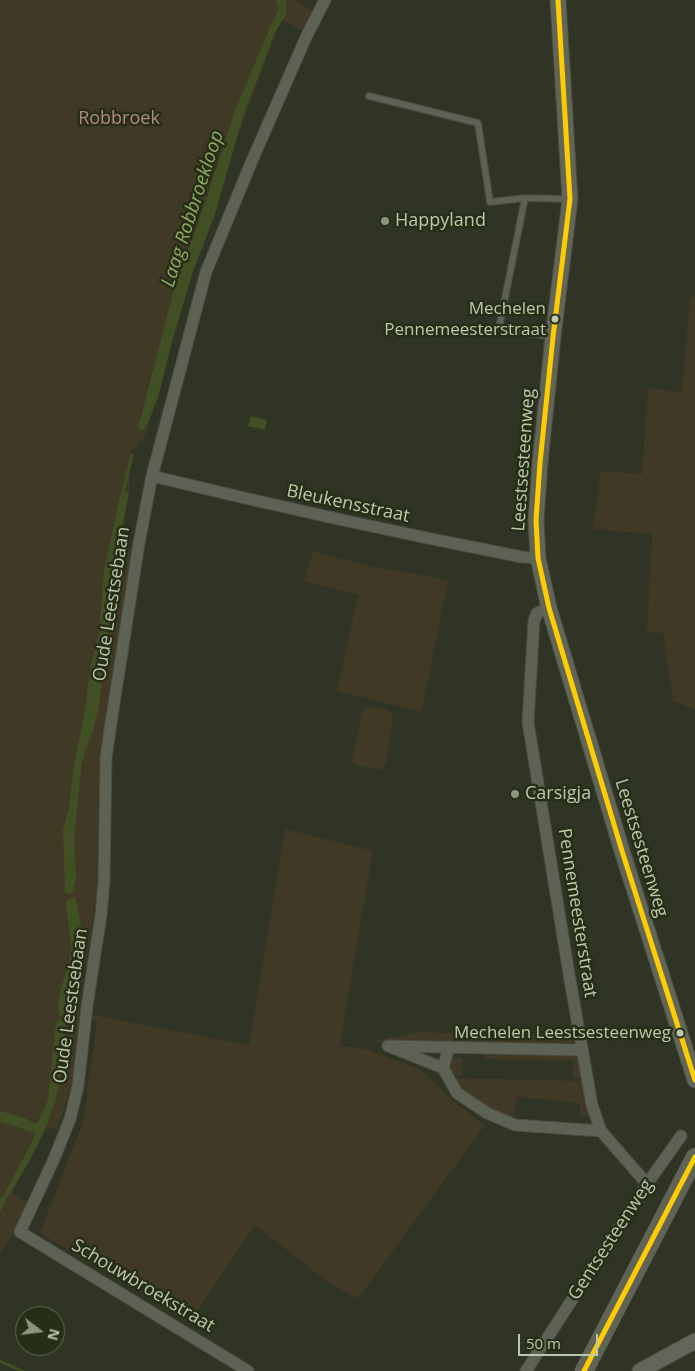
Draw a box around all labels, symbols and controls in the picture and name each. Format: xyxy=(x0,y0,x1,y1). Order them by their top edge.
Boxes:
park label: Robbroek xyxy=(78,108,160,130)
water label: Laag Robbroekloop xyxy=(157,128,229,290)
place label: Happyland xyxy=(395,210,486,232)
marker: Happyland xyxy=(379,215,391,227)
place label: Mechelen Pennemeesterstraat xyxy=(384,299,546,339)
marker: Mechelen Pennemeesterstraat xyxy=(550,314,560,324)
street label: Leestsesteenweg xyxy=(508,388,540,532)
street label: Bleukensstraat xyxy=(284,480,412,528)
street label: Oude Leestsebaan xyxy=(89,525,135,683)
street label: Leestsesteenweg xyxy=(610,776,672,920)
place label: Carsigja xyxy=(525,783,591,805)
marker: Carsigja xyxy=(509,788,521,800)
street label: Pennemeesterstraat xyxy=(553,827,601,999)
street label: Oude Leestsebaan xyxy=(49,927,93,1085)
place label: Mechelen Leestsesteenweg xyxy=(454,1023,671,1043)
marker: Mechelen Leestsesteenweg xyxy=(675,1028,685,1038)
street label: Gentsesteenweg xyxy=(564,1176,658,1304)
street label: Schouwbroekstraat xyxy=(68,1235,218,1337)
north arrow xyxy=(15,1306,65,1356)
scale bar xyxy=(520,1324,600,1356)
text: N xyxy=(43,1327,65,1343)
text: 50 m xyxy=(526,1333,561,1353)

